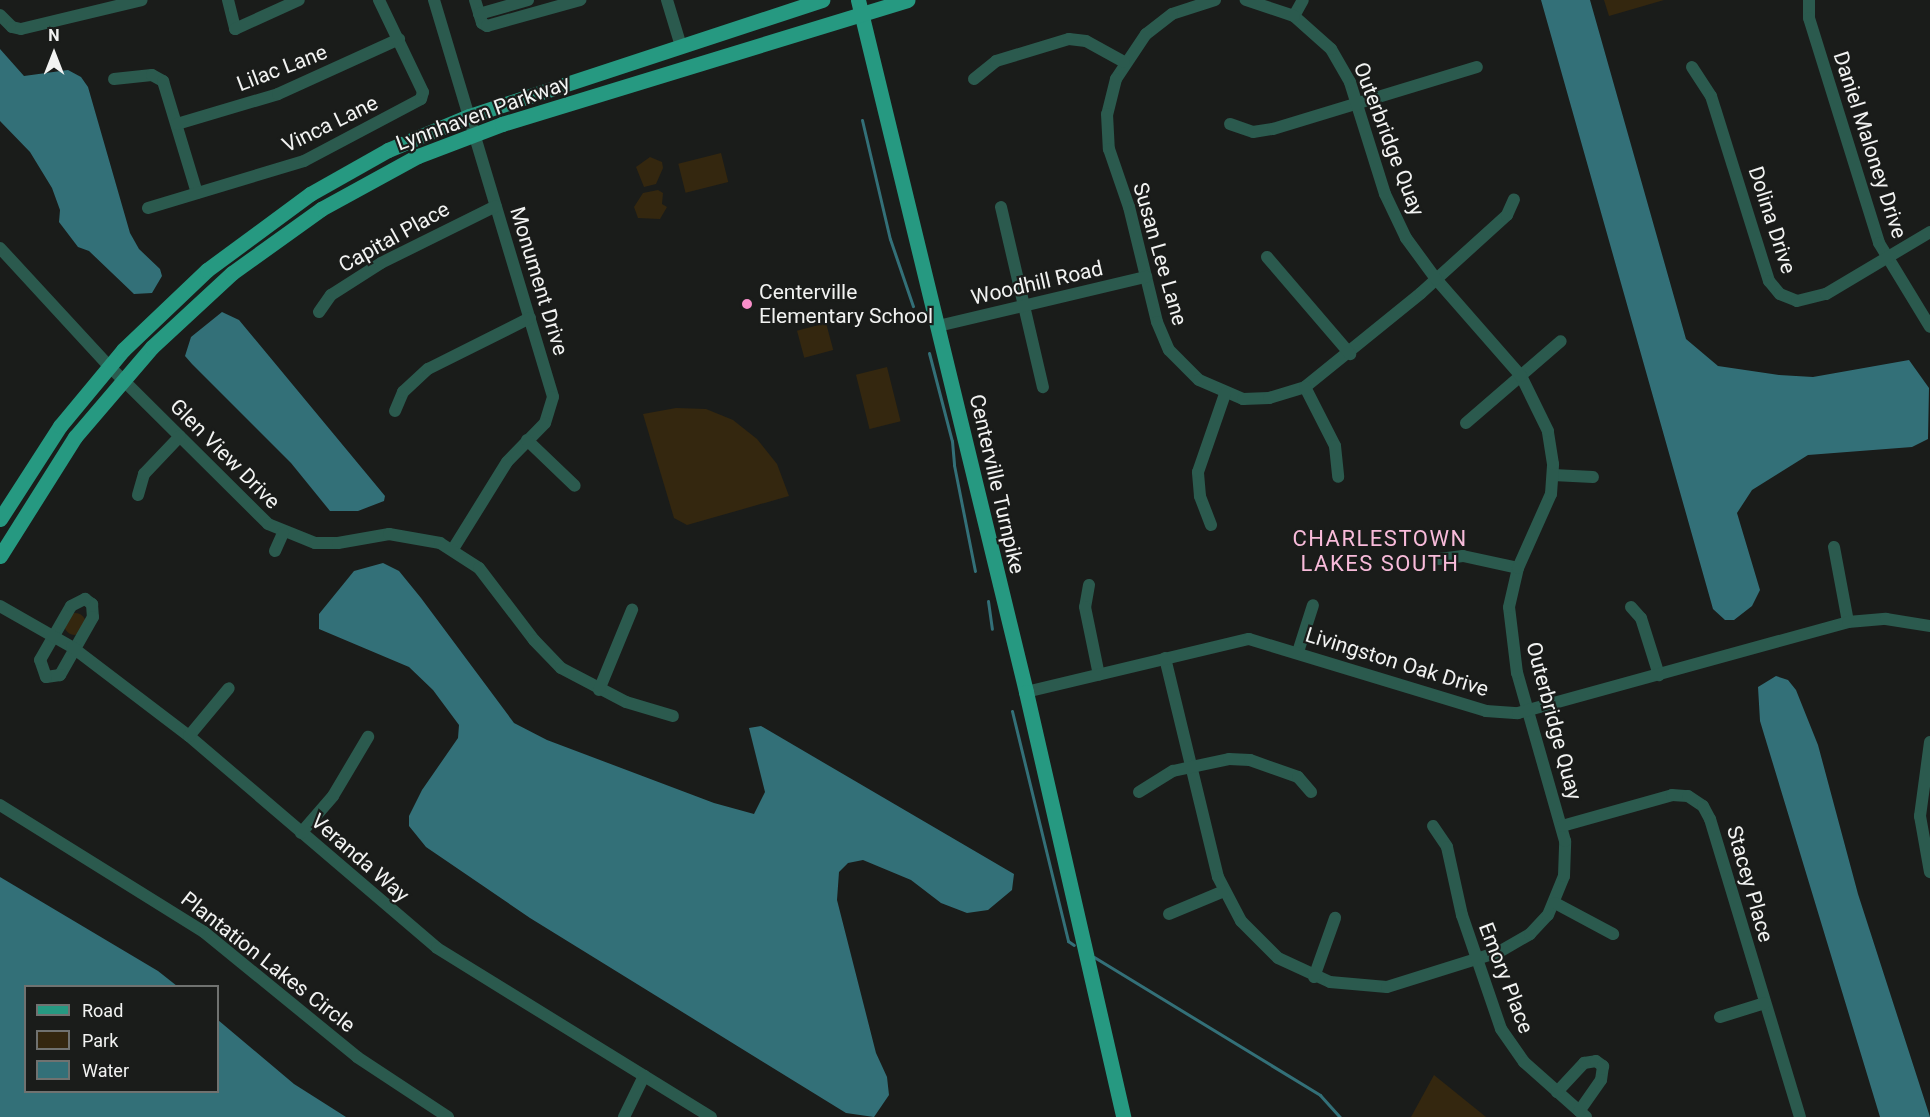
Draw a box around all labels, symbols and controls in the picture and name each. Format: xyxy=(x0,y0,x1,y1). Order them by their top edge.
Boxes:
north arrow xyxy=(24,24,84,84)
text: N xyxy=(48,26,60,45)
street label: Lilac Lane xyxy=(233,39,331,97)
street label: Daniel Maloney Drive xyxy=(1828,48,1912,242)
street label: Outerbridge Quay xyxy=(1348,59,1430,219)
street label: Lynnhaven Parkway xyxy=(393,70,573,156)
street label: Vinca Lane xyxy=(278,90,382,158)
street label: Dolina Drive xyxy=(1743,163,1801,277)
street label: Susan Lee Lane xyxy=(1128,180,1192,328)
street label: Capital Place xyxy=(334,196,454,278)
street label: Monument Drive xyxy=(504,204,574,358)
street label: Woodhill Road xyxy=(969,256,1105,310)
place label: Centerville Elementary School xyxy=(759,279,933,329)
marker: Centerville Elementary School xyxy=(740,297,754,311)
street label: Centerville Turnpike xyxy=(964,392,1030,576)
street label: Glen View Drive xyxy=(165,394,285,514)
district label: CHARLESTOWN LAKES SOUTH xyxy=(1292,525,1468,576)
street label: Livingston Oak Drive xyxy=(1302,622,1492,702)
street label: Outerbridge Quay xyxy=(1521,639,1587,803)
street label: Veranda Way xyxy=(306,809,414,907)
street label: Stacey Place xyxy=(1721,823,1779,945)
street label: Plantation Lakes Circle xyxy=(176,886,360,1038)
street label: Emory Place xyxy=(1473,919,1539,1037)
legend xyxy=(24,985,219,1093)
text: Road xyxy=(82,1000,123,1021)
text: Park xyxy=(82,1030,118,1051)
text: Water xyxy=(82,1060,129,1081)

